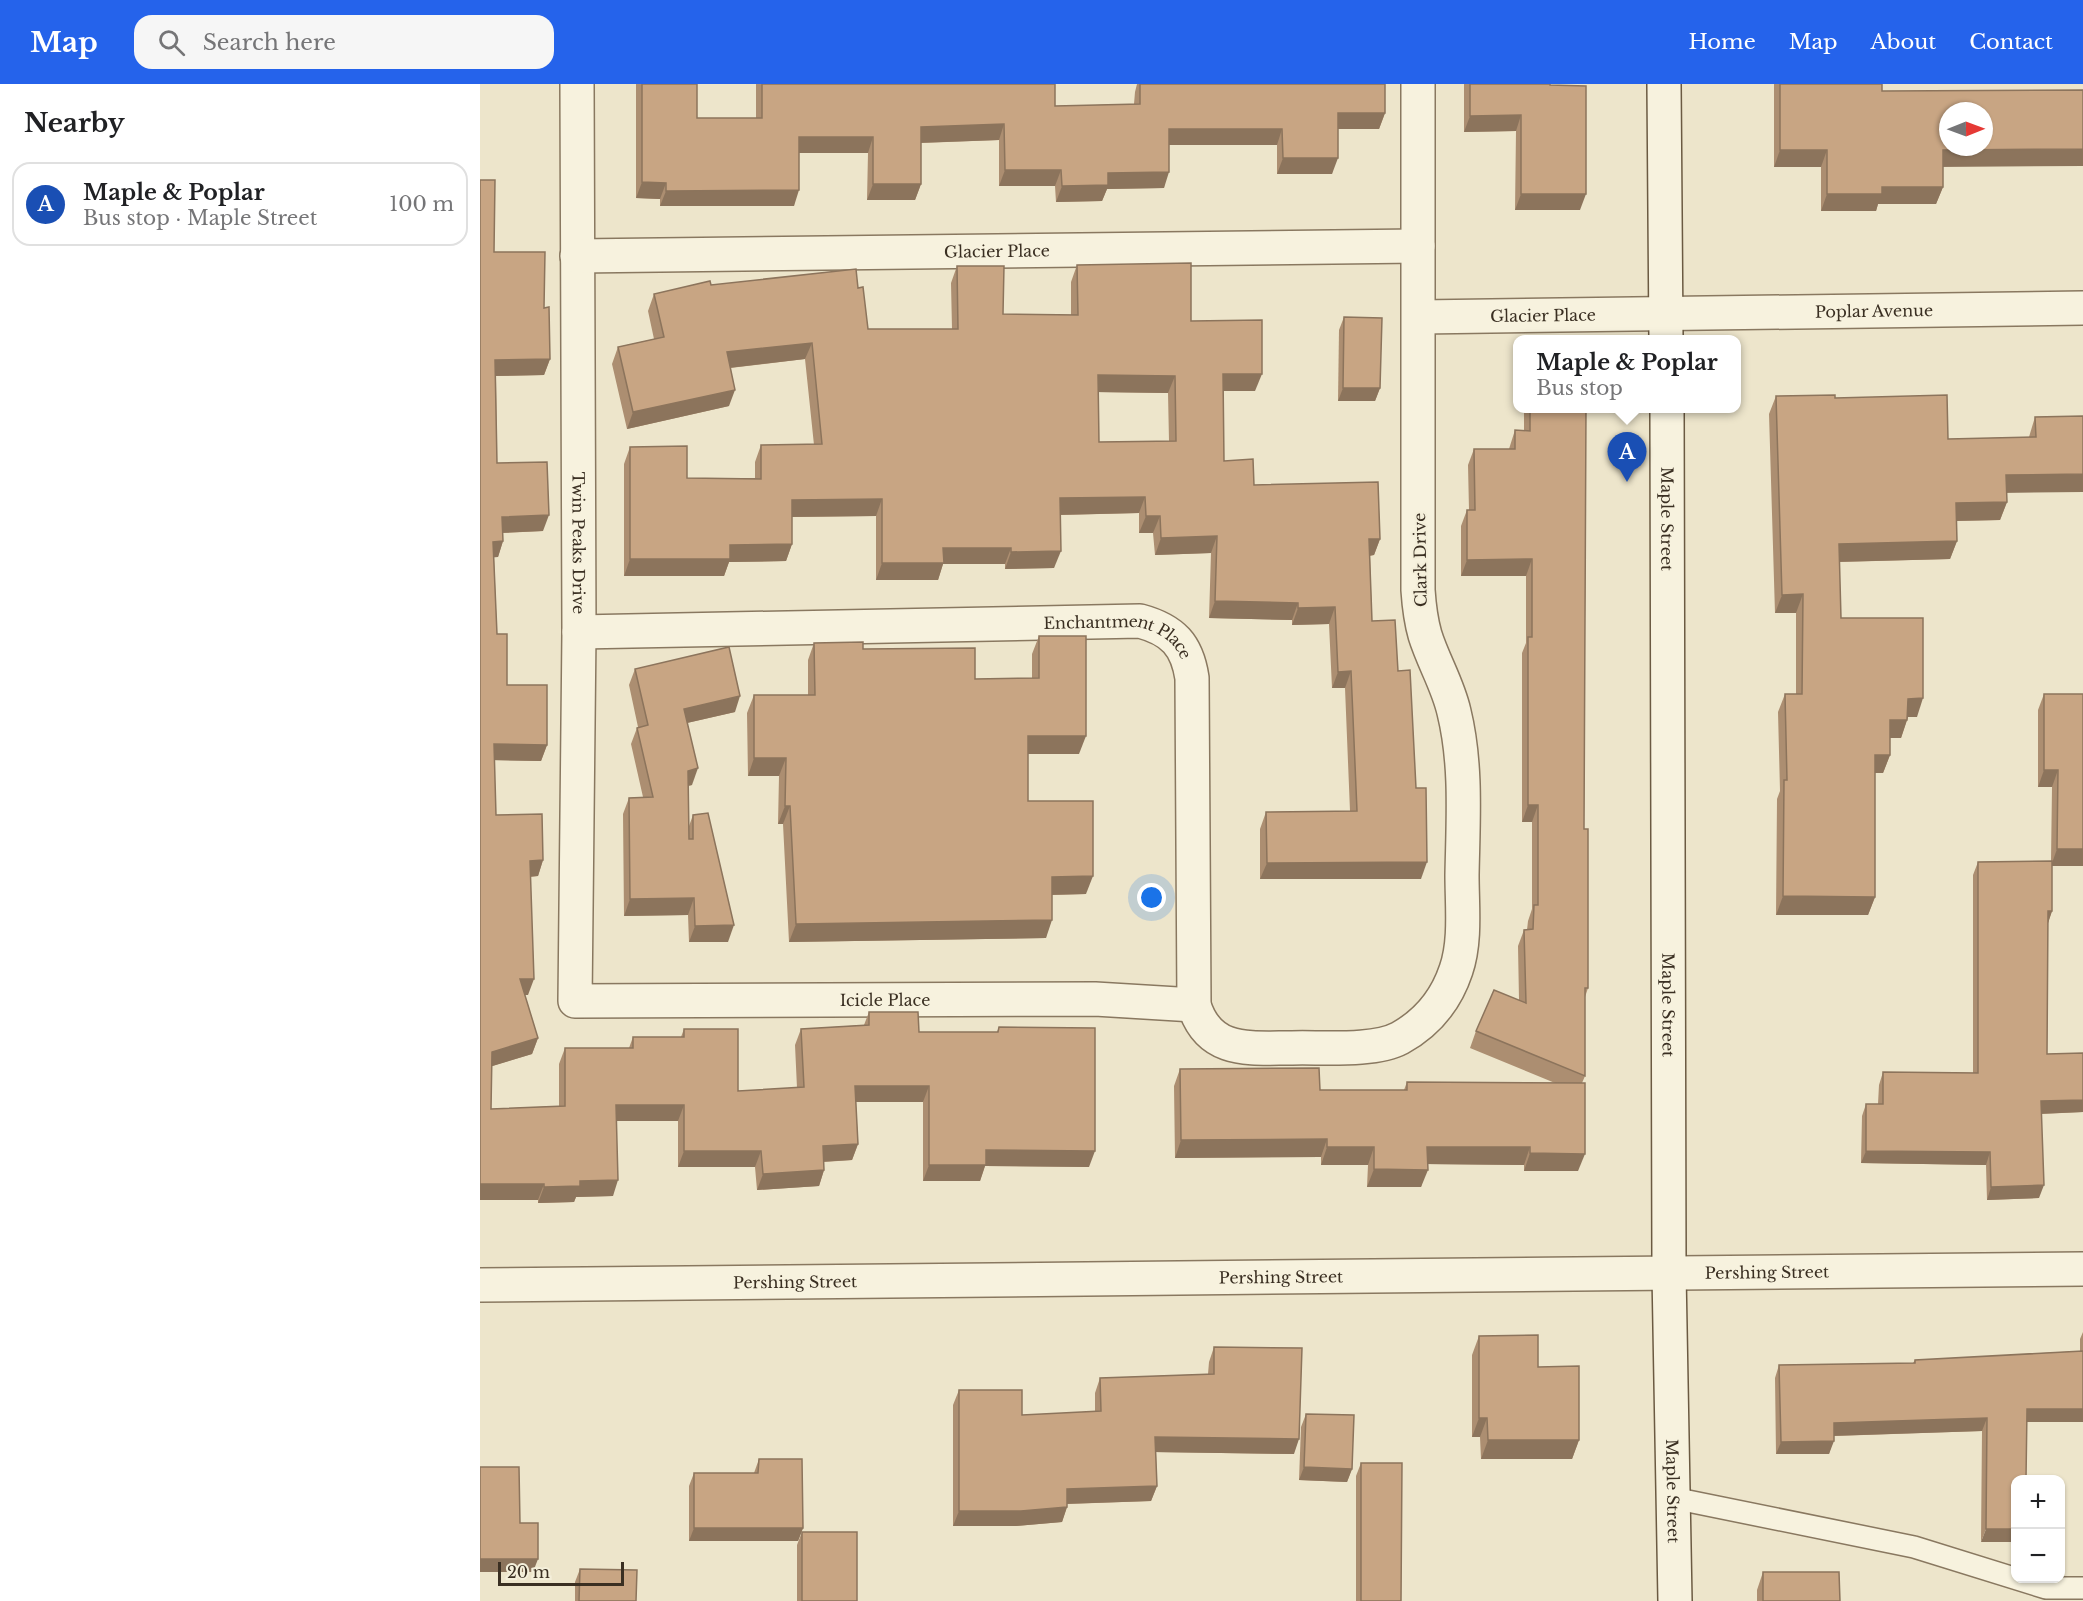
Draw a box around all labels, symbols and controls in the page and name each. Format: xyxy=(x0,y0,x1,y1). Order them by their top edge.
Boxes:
search box xyxy=(134,15,554,69)
text: Map xyxy=(30,25,98,60)
icon: search xyxy=(155,26,188,59)
text: Search here xyxy=(203,29,336,56)
text: Home xyxy=(1689,29,1756,55)
text: Map xyxy=(1789,29,1837,55)
text: About xyxy=(1870,29,1936,55)
text: Contact xyxy=(1969,29,2053,55)
north arrow xyxy=(1939,102,1993,156)
text: Nearby xyxy=(24,107,125,139)
text: Maple & Poplar xyxy=(83,179,265,206)
text: A xyxy=(37,192,54,216)
text: 100 m xyxy=(389,192,454,216)
text: Bus stop · Maple Street xyxy=(83,206,317,230)
street label: Glacier Place xyxy=(944,240,1050,262)
street label: Poplar Avenue xyxy=(1815,300,1933,322)
street label: Glacier Place xyxy=(1490,305,1596,326)
popup xyxy=(1513,335,1741,413)
text: Maple & Poplar xyxy=(1536,349,1718,376)
text: Bus stop xyxy=(1536,376,1623,400)
pin: A xyxy=(1608,432,1646,482)
street label: Maple Street xyxy=(1657,467,1677,571)
street label: Twin Peaks Drive xyxy=(568,472,589,614)
street label: Clark Drive xyxy=(1409,513,1431,607)
street label: Enchantment Place xyxy=(1043,611,1196,662)
your location xyxy=(1137,883,1166,912)
street label: Maple Street xyxy=(1658,953,1679,1057)
street label: Icicle Place xyxy=(840,990,930,1010)
street label: Pershing Street xyxy=(1705,1262,1829,1283)
street label: Pershing Street xyxy=(1219,1266,1343,1288)
street label: Pershing Street xyxy=(733,1271,857,1292)
street label: Maple Street xyxy=(1662,1439,1684,1543)
map controls xyxy=(2011,1475,2065,1583)
button: + xyxy=(2011,1475,2065,1529)
button: − xyxy=(2011,1529,2065,1583)
scale bar xyxy=(498,1559,624,1586)
text: 20 m xyxy=(507,1562,550,1582)

